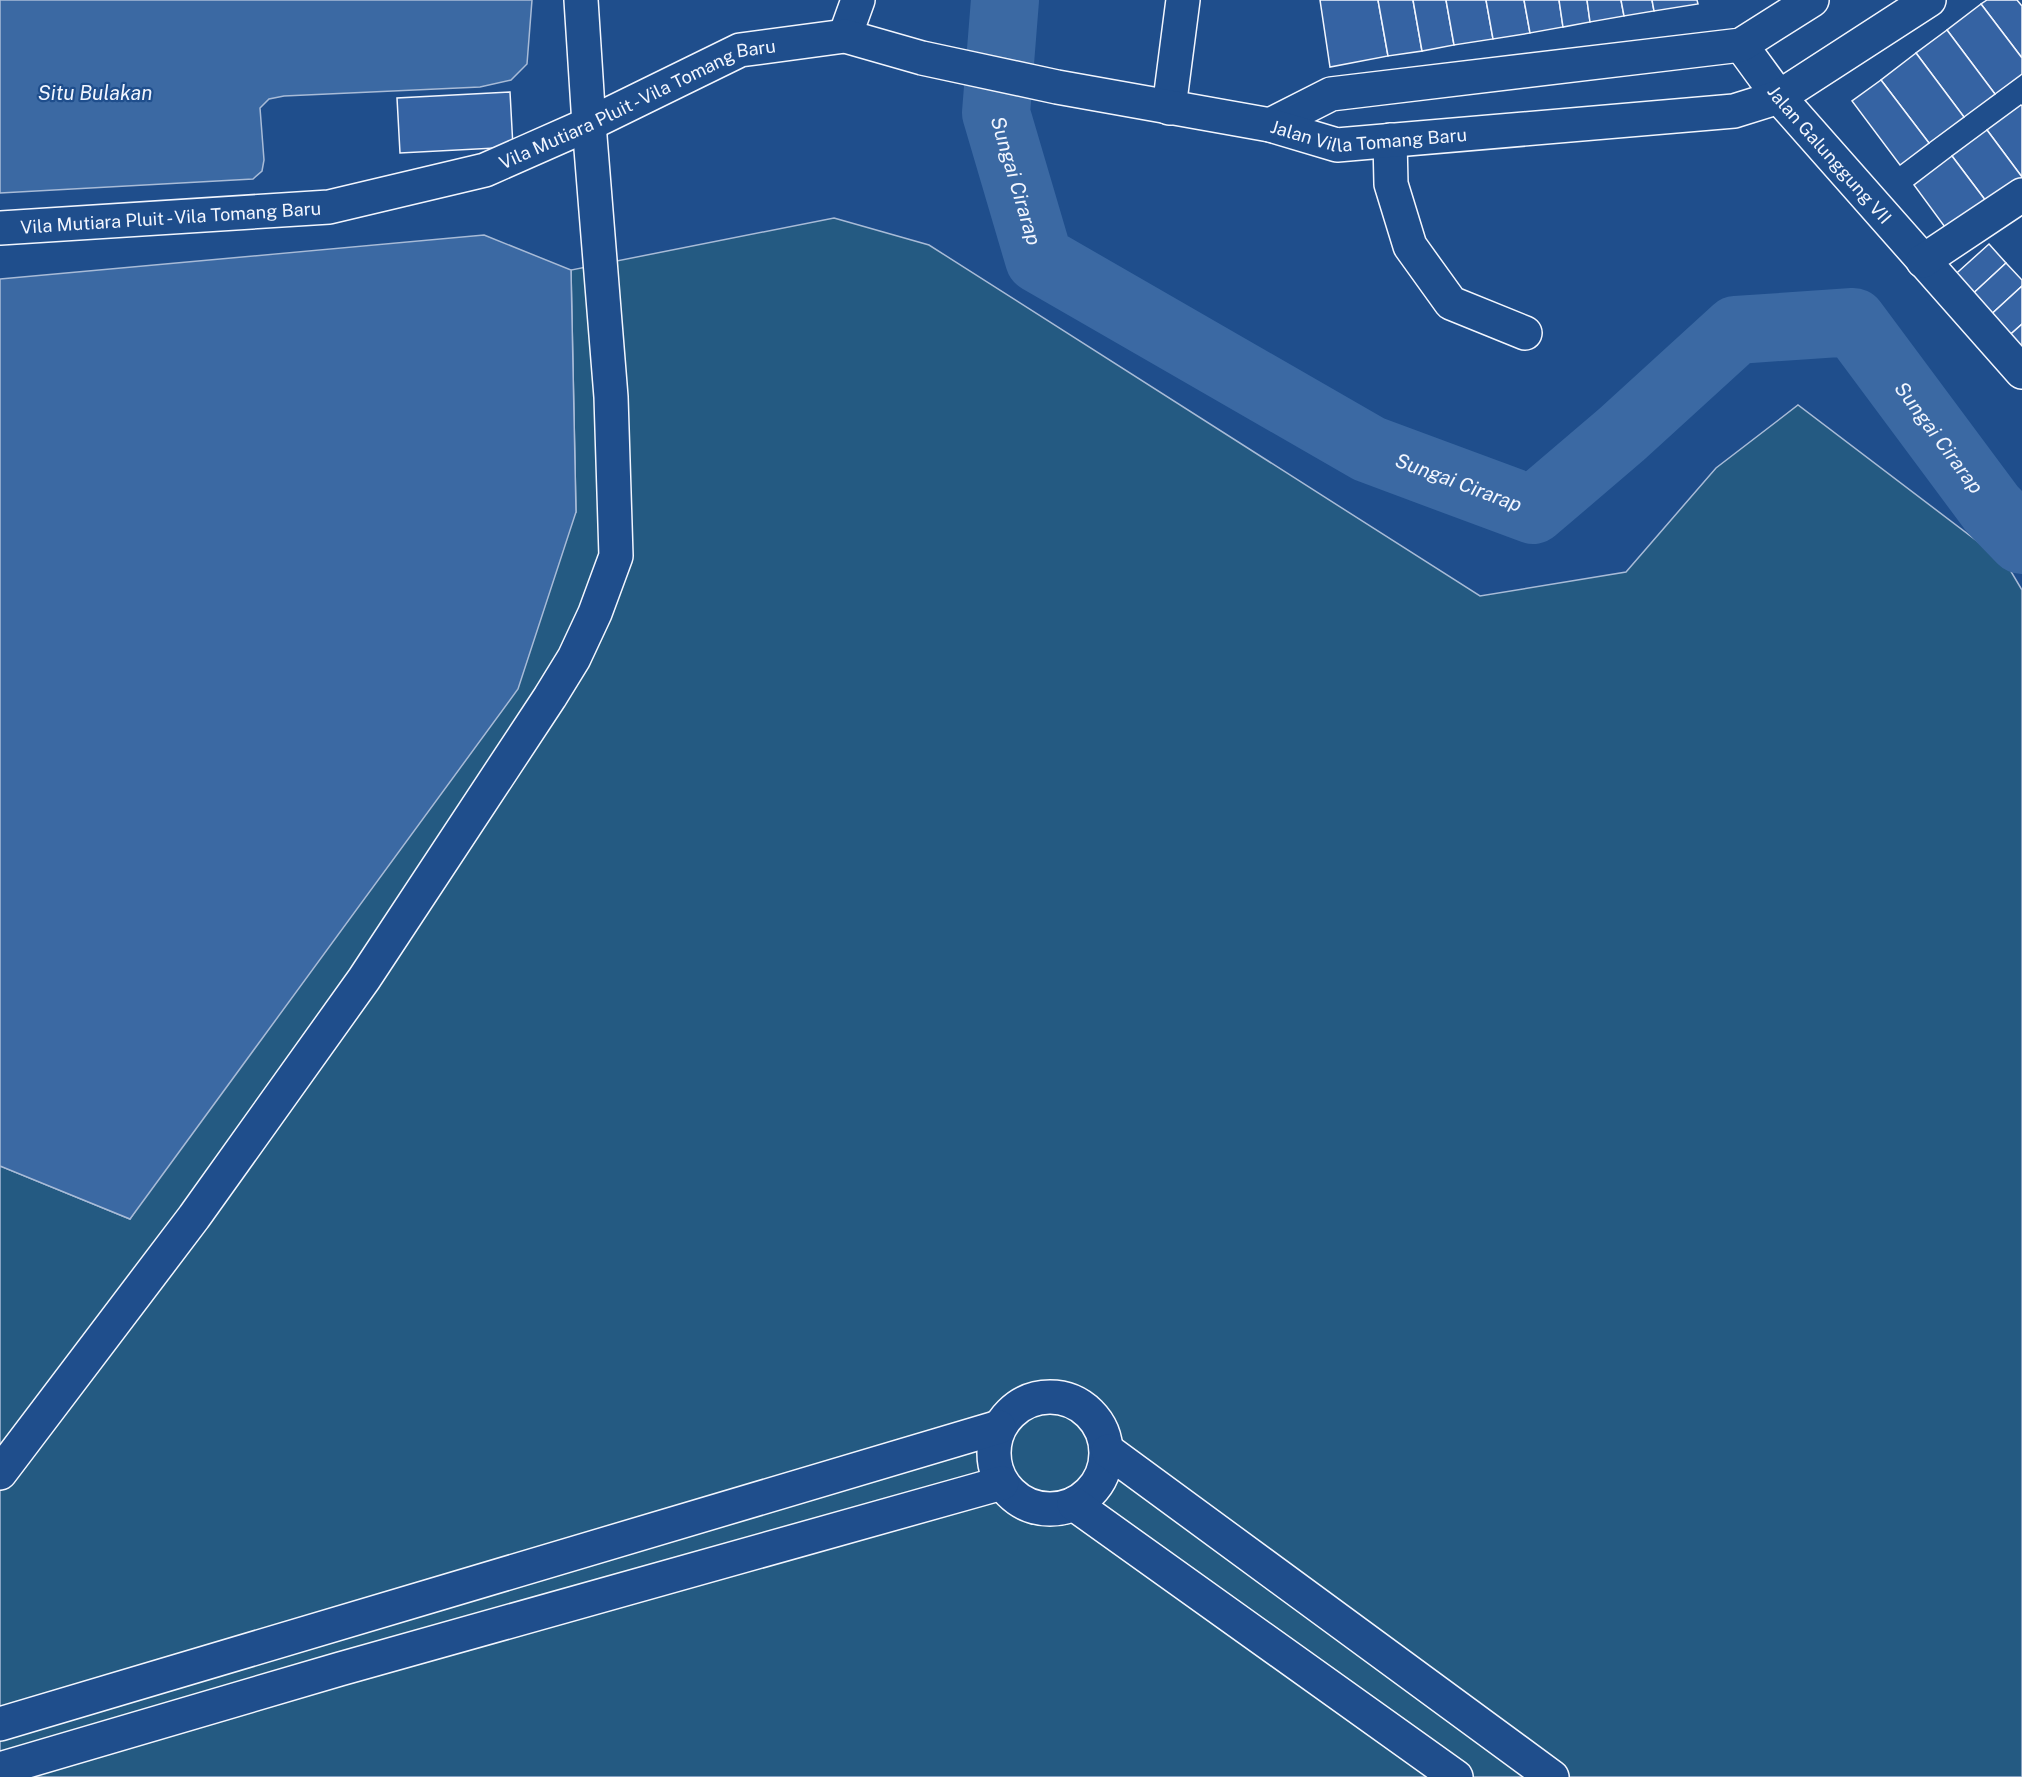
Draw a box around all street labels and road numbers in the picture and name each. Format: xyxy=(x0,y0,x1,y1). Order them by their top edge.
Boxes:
street label: Vila Mutiara Pluit - Vila Tomang Baru xyxy=(496,35,777,173)
street label: Jalan Galunggung VII xyxy=(1764,81,1896,228)
street label: Jalan Villa Tomang Baru xyxy=(1268,115,1468,155)
street label: Vila Mutiara Pluit - Vila Tomang Baru xyxy=(20,197,322,237)

